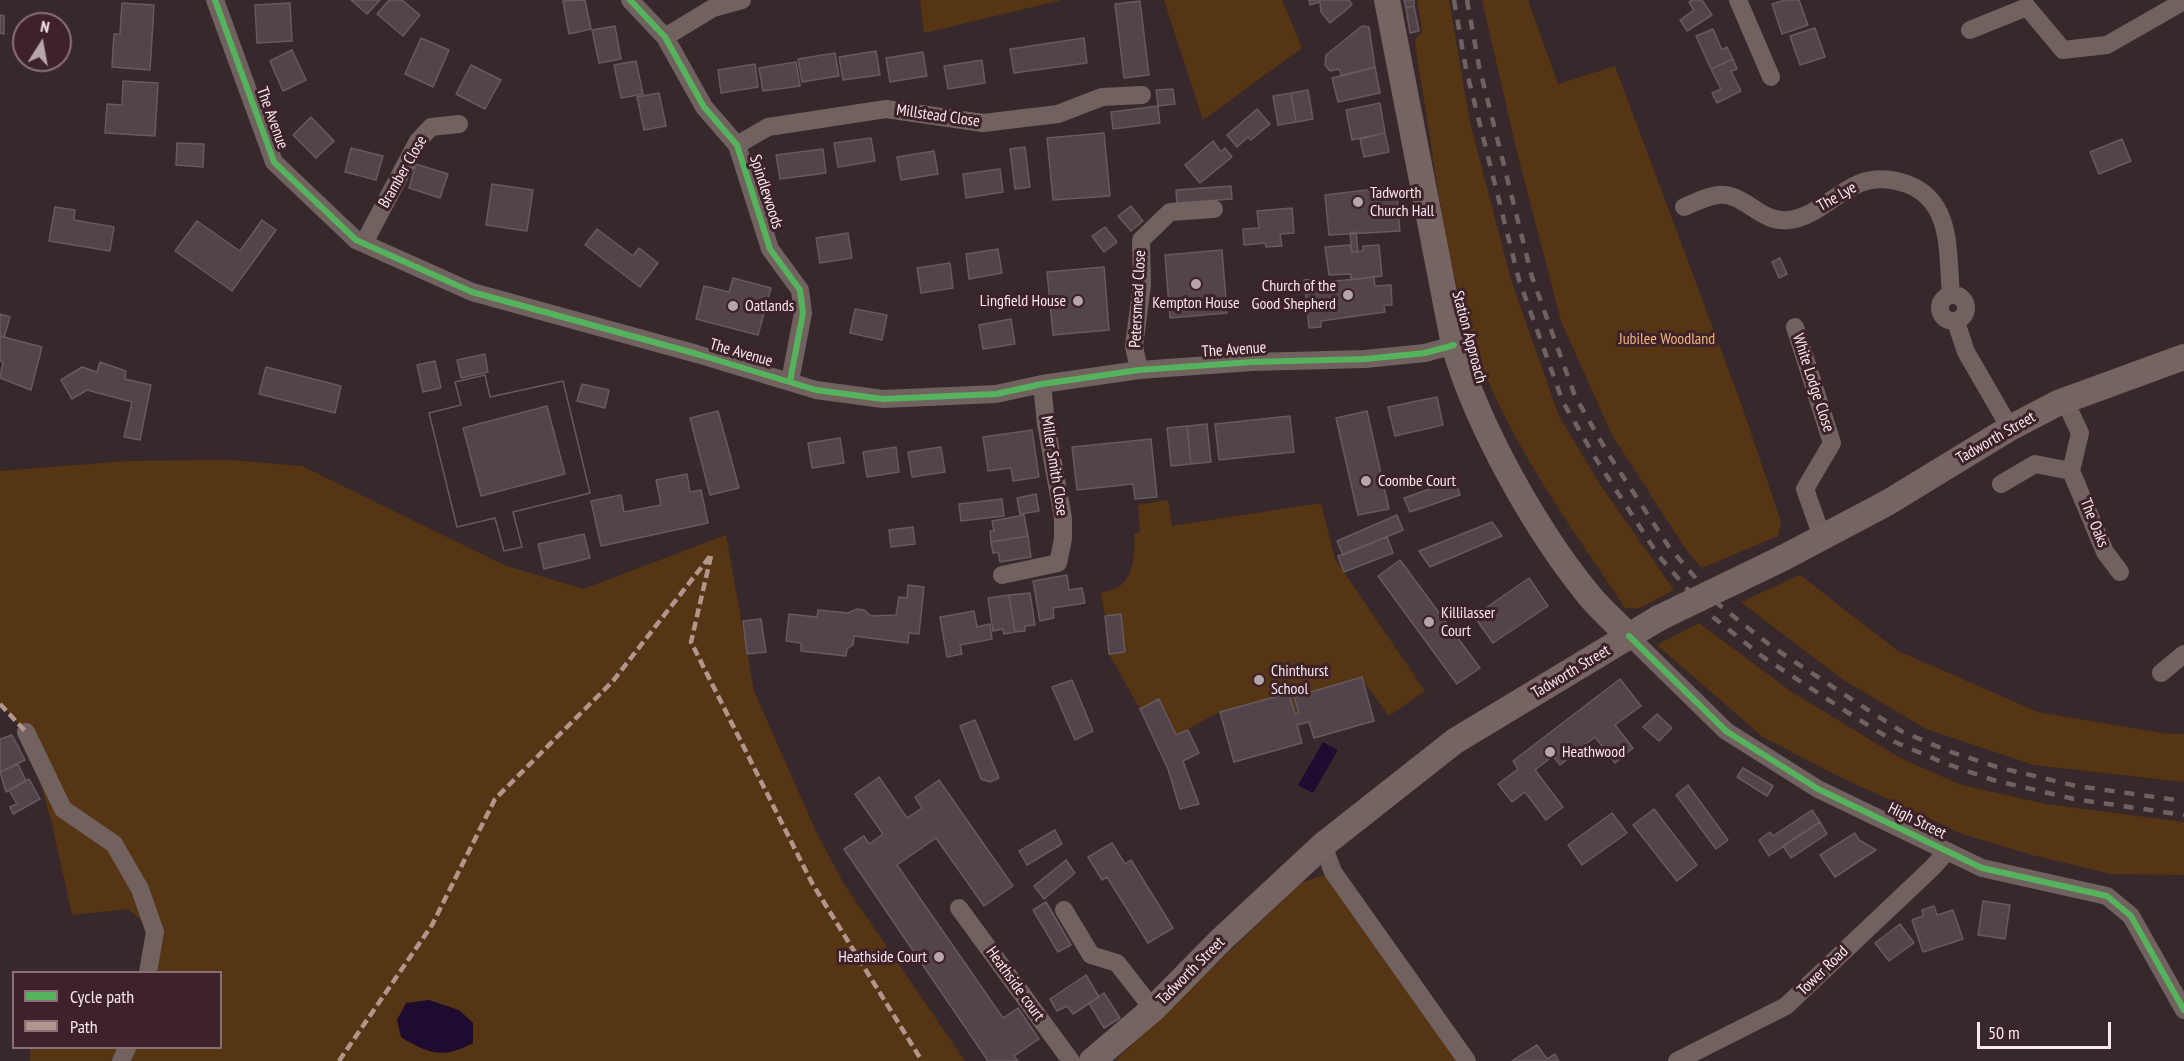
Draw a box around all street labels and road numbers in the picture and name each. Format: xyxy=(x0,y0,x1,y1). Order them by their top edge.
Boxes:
street label: The Avenue xyxy=(252,84,292,152)
street label: Millstead Close xyxy=(895,101,981,131)
street label: Bramber Close xyxy=(375,133,431,211)
street label: Spindlewoods xyxy=(745,152,787,232)
street label: The Lye xyxy=(1814,178,1860,216)
street label: Petersmead Close xyxy=(1126,250,1150,348)
street label: Station Approach xyxy=(1447,289,1491,385)
street label: White Lodge Close xyxy=(1788,331,1838,435)
street label: The Avenue xyxy=(707,335,775,371)
street label: The Avenue xyxy=(1201,338,1267,362)
street label: Tadworth Street xyxy=(1953,408,2039,468)
street label: Miller Smith Close xyxy=(1037,415,1071,517)
street label: The Oaks xyxy=(2076,496,2112,550)
street label: Tadworth Street xyxy=(1528,641,1614,703)
street label: High Street xyxy=(1885,799,1949,843)
street label: Tadworth Street xyxy=(1153,933,1229,1009)
street label: Tower Road xyxy=(1794,942,1852,1000)
street label: Heathside court xyxy=(982,943,1048,1025)

